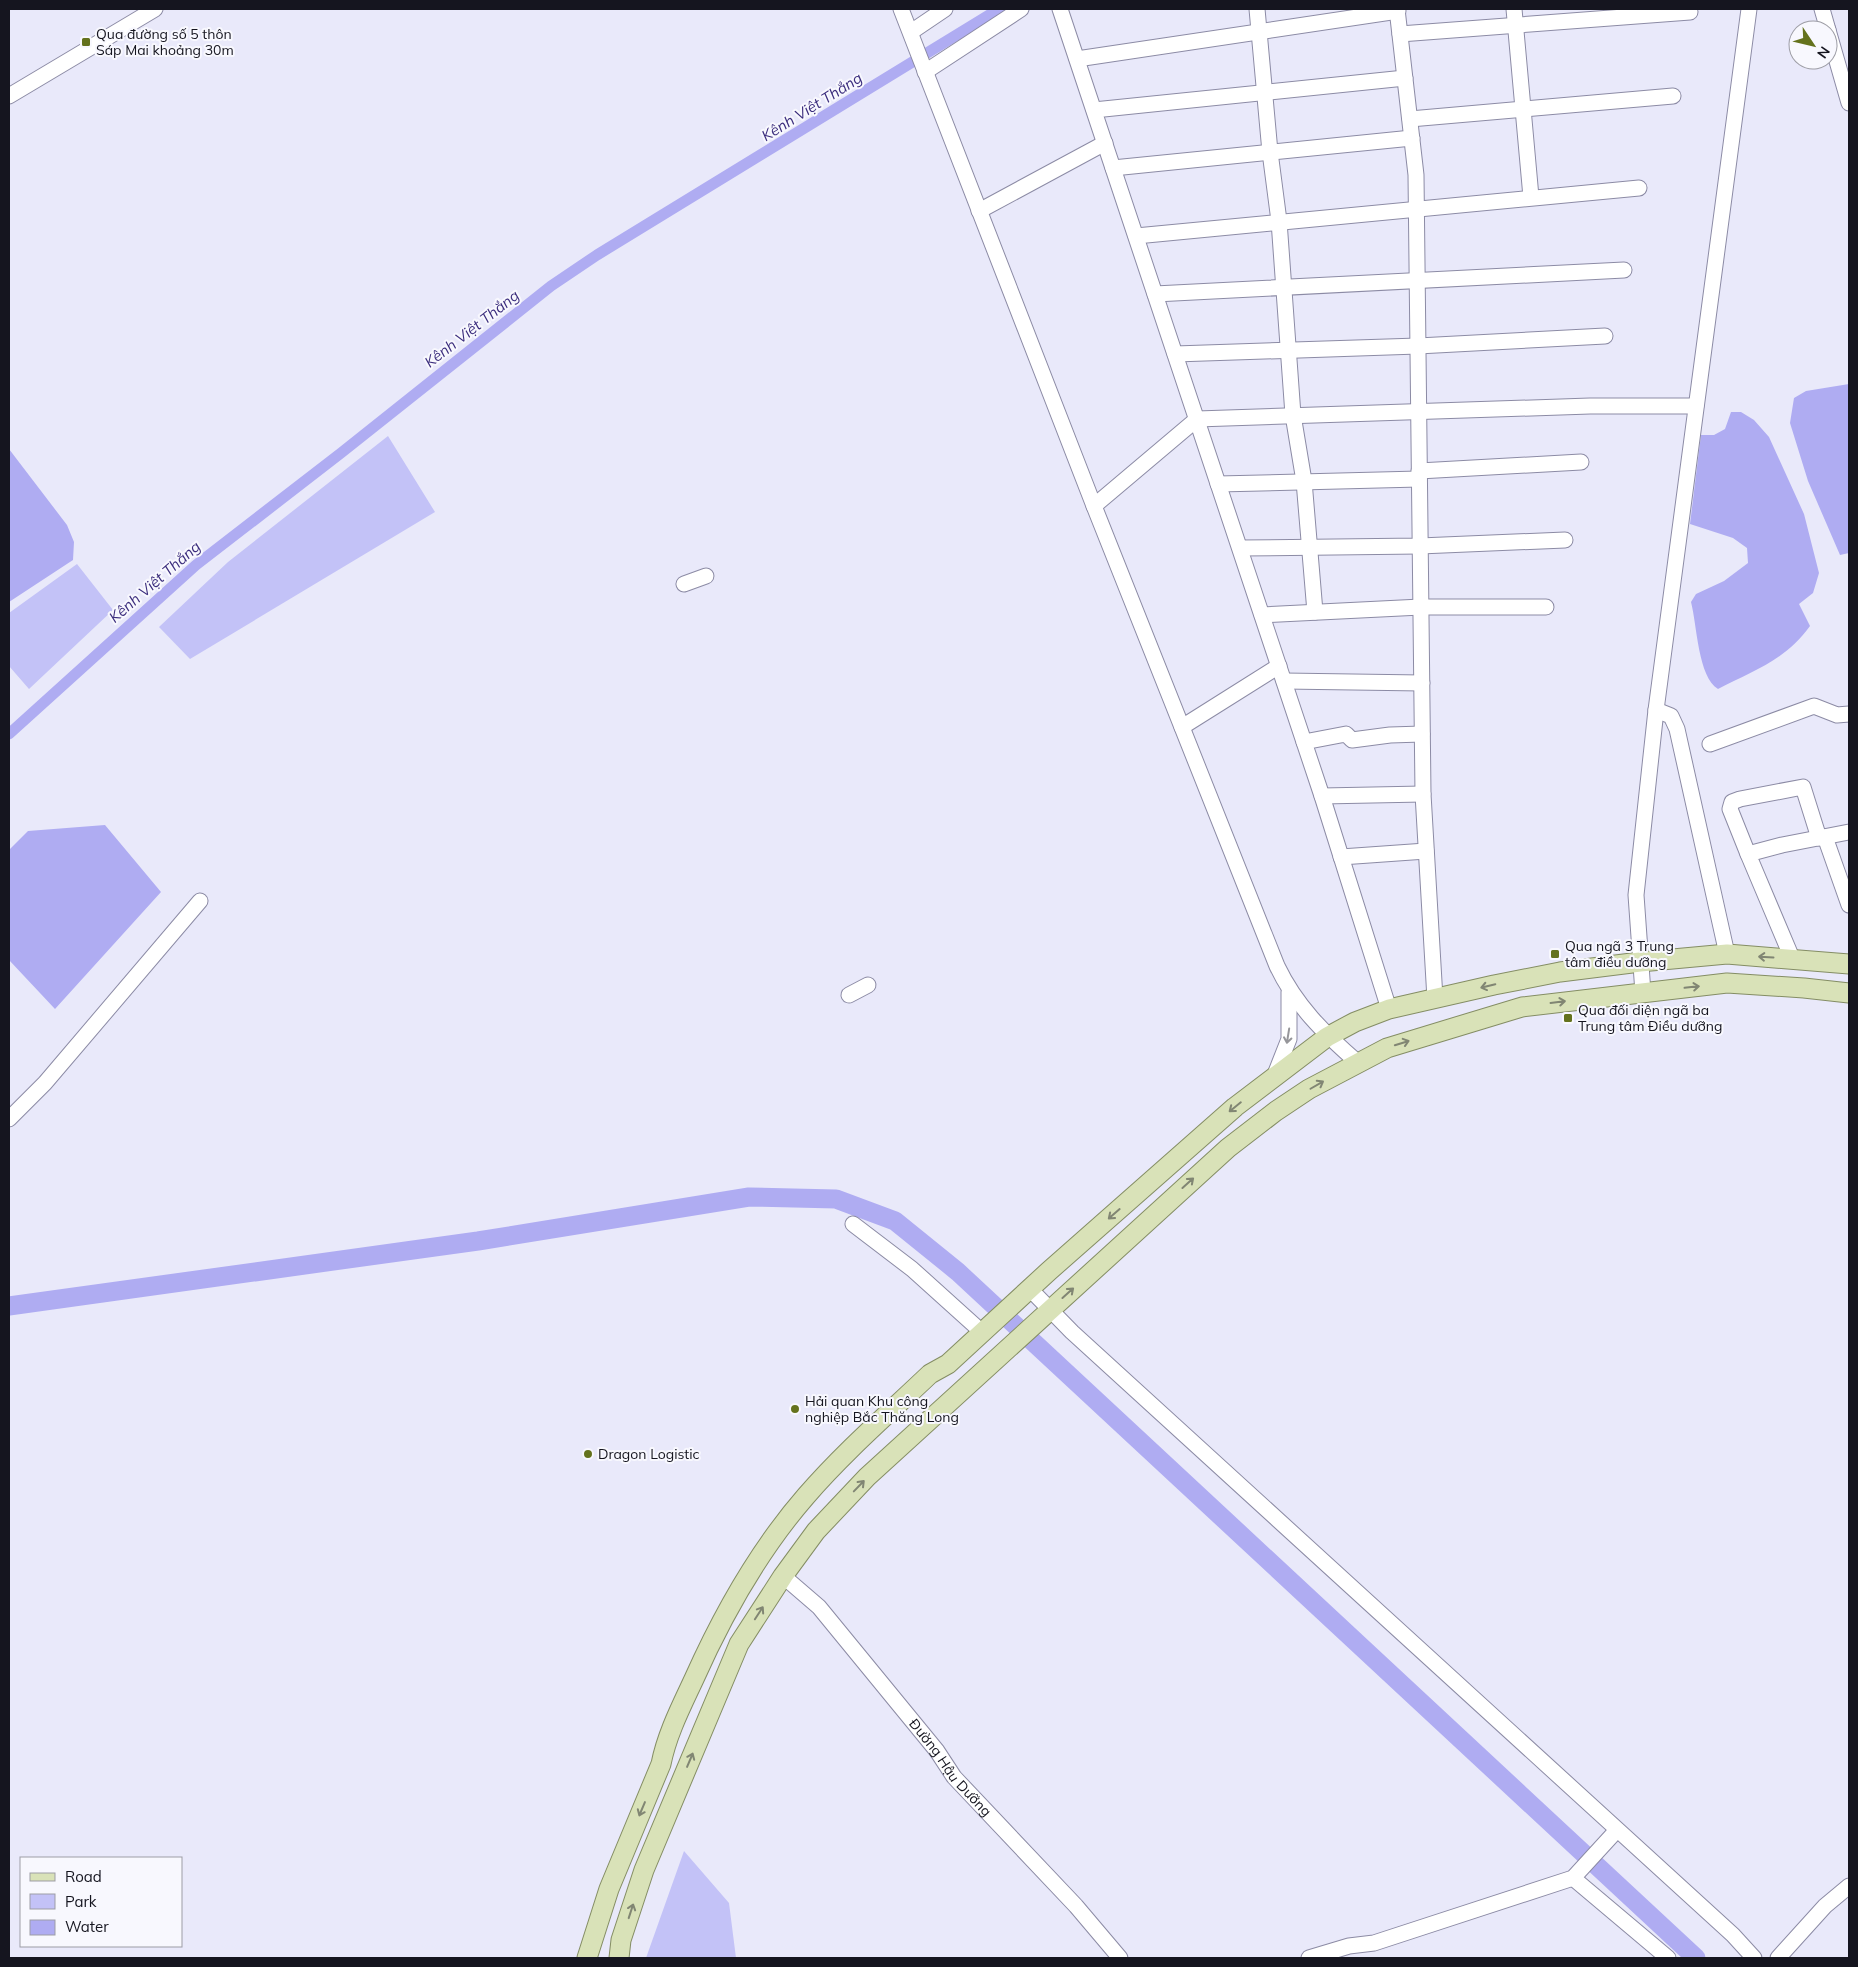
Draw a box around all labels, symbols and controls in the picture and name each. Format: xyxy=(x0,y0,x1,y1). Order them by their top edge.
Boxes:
north arrow xyxy=(1788,20,1838,70)
place label: Qua đường số 5 thôn Sáp Mai khoảng 30m xyxy=(96,25,234,59)
marker: Qua đường số 5 thôn Sáp Mai khoảng 30m xyxy=(80,36,92,48)
text: N xyxy=(1813,43,1834,62)
water label: Kênh Việt Thắng xyxy=(758,68,866,145)
water label: Kênh Việt Thắng xyxy=(421,286,523,372)
water label: Kênh Việt Thắng xyxy=(105,537,204,627)
place label: Qua ngã 3 Trung tâm điều dưỡng xyxy=(1565,937,1674,971)
marker: Qua ngã 3 Trung tâm điều dưỡng xyxy=(1549,948,1561,960)
one-way arrow xyxy=(1758,952,1774,961)
one-way arrow xyxy=(1481,982,1497,991)
one-way arrow xyxy=(1683,982,1699,992)
one-way arrow xyxy=(1550,997,1566,1007)
place label: Qua đối diện ngã ba Trung tâm Điều dưỡng xyxy=(1578,1001,1722,1035)
marker: Qua đối diện ngã ba Trung tâm Điều dưỡng xyxy=(1562,1012,1574,1024)
one-way arrow xyxy=(1283,1027,1293,1043)
one-way arrow xyxy=(1393,1038,1409,1048)
one-way arrow xyxy=(1309,1079,1323,1089)
one-way arrow xyxy=(1229,1101,1242,1112)
one-way arrow xyxy=(1182,1178,1195,1189)
one-way arrow xyxy=(1107,1208,1120,1220)
one-way arrow xyxy=(1061,1287,1074,1298)
place label: Hải quan Khu công nghiệp Bắc Thăng Long xyxy=(805,1392,959,1426)
marker: Hải quan Khu công nghiệp Bắc Thăng Long xyxy=(789,1403,801,1415)
place label: Dragon Logistic xyxy=(598,1445,700,1463)
marker: Dragon Logistic xyxy=(582,1448,594,1460)
one-way arrow xyxy=(853,1480,865,1492)
one-way arrow xyxy=(754,1607,764,1621)
street label: Đường Hậu Dưỡng xyxy=(905,1715,995,1820)
one-way arrow xyxy=(686,1753,696,1768)
one-way arrow xyxy=(636,1801,646,1816)
legend xyxy=(20,1857,182,1947)
text: Road xyxy=(65,1867,102,1886)
text: Park xyxy=(65,1892,97,1911)
one-way arrow xyxy=(626,1904,636,1920)
text: Water xyxy=(65,1917,109,1936)

